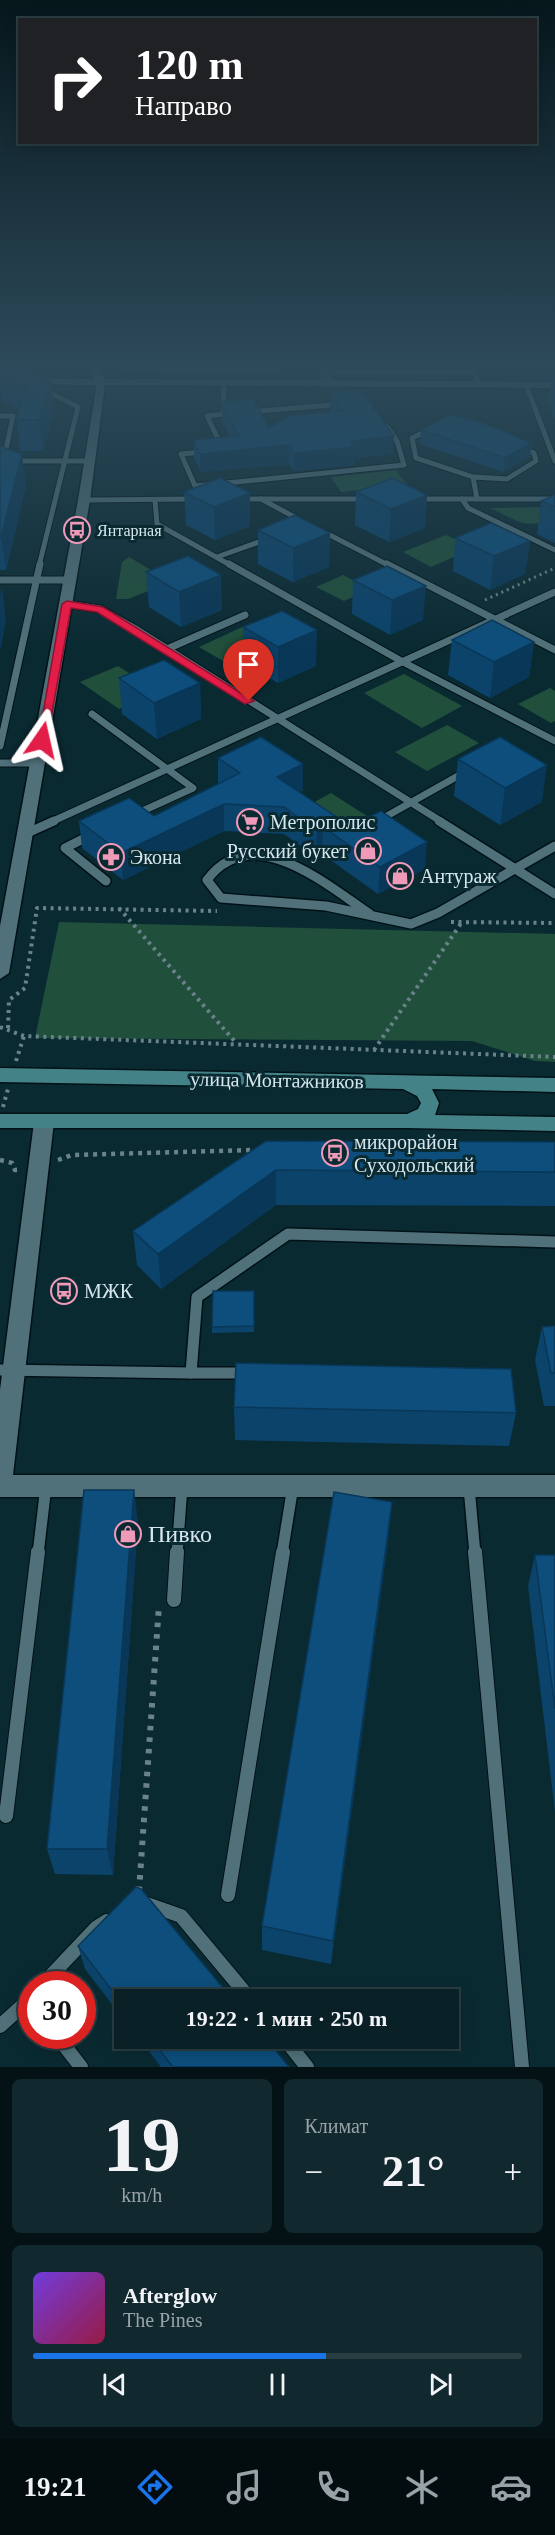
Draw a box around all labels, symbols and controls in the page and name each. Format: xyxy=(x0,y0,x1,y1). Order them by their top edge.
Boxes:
icon: right xyxy=(36,42,114,120)
text: 120 m xyxy=(135,42,244,88)
text: Направо xyxy=(135,91,232,121)
bus stop icon: Янтарная xyxy=(62,515,92,545)
place label: Янтарная xyxy=(97,522,162,540)
pin xyxy=(223,639,274,701)
icon: arrive xyxy=(232,648,265,681)
position arrow xyxy=(10,708,74,772)
supermarket icon: Метрополис xyxy=(235,807,265,837)
place label: Метрополис xyxy=(270,811,376,834)
shop icon: Русский букет xyxy=(353,836,383,866)
place label: Русский букет xyxy=(227,840,348,863)
pharmacy icon: Экона xyxy=(96,842,126,872)
place label: Экона xyxy=(130,846,182,868)
shop icon: Антураж xyxy=(385,861,415,891)
place label: Антураж xyxy=(420,865,497,888)
street label: улица Монтажников xyxy=(190,1067,364,1094)
place label: микрорайон Суходольский xyxy=(354,1131,475,1177)
bus stop icon: микрорайон Суходольский xyxy=(320,1138,350,1168)
bus stop icon: МЖК xyxy=(49,1276,79,1306)
place label: МЖК xyxy=(84,1280,134,1302)
shop icon: Пивко xyxy=(113,1519,143,1549)
place label: Пивко xyxy=(148,1521,212,1547)
speed limit sign: 30 xyxy=(18,1971,96,2049)
text: 19:22 · 1 мин · 250 m xyxy=(186,2006,387,2031)
text: 19 xyxy=(103,2101,181,2188)
text: Климат xyxy=(305,2115,368,2137)
text: 21° xyxy=(382,2146,445,2196)
text: − xyxy=(305,2154,323,2190)
text: + xyxy=(503,2154,522,2190)
text: km/h xyxy=(121,2184,162,2206)
text: Afterglow xyxy=(123,2283,217,2308)
text: The Pines xyxy=(123,2309,202,2331)
icon: previous xyxy=(98,2368,131,2401)
icon: pause xyxy=(261,2368,294,2401)
icon: next xyxy=(424,2368,457,2401)
icon: directions xyxy=(134,2466,176,2508)
icon: music xyxy=(223,2466,265,2508)
icon: phone xyxy=(312,2466,354,2508)
icon: climate xyxy=(401,2466,443,2508)
icon: car xyxy=(490,2466,532,2508)
text: 19:21 xyxy=(24,2472,87,2502)

